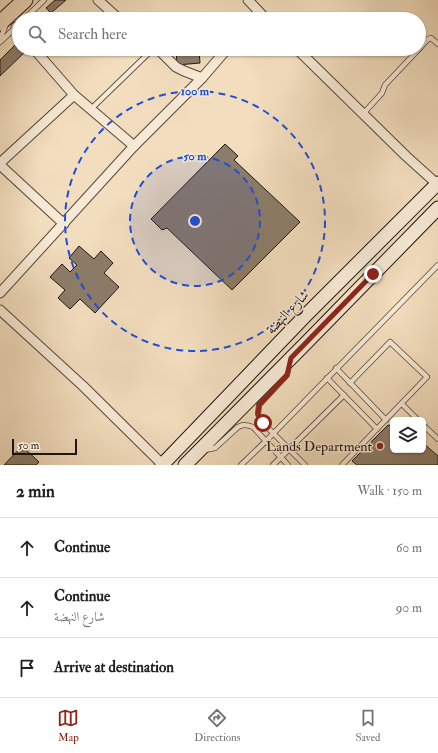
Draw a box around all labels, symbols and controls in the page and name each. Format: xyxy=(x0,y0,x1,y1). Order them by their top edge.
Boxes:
search box xyxy=(12,12,426,56)
icon: search xyxy=(26,23,48,45)
text: Search here xyxy=(58,25,127,44)
text: 100 m xyxy=(181,84,210,99)
text: 50 m xyxy=(183,149,207,164)
centre of rings xyxy=(188,214,202,228)
route end xyxy=(364,265,382,283)
street label: شارع النهضة xyxy=(262,287,315,340)
route start xyxy=(254,414,272,432)
map controls xyxy=(390,417,426,453)
button: layers xyxy=(390,417,426,453)
scale bar xyxy=(12,437,77,456)
place label: Lands Department xyxy=(266,438,372,456)
text: 50 m xyxy=(18,439,39,452)
marker: Lands Department xyxy=(375,441,385,451)
text: 2 min xyxy=(16,481,55,502)
text: Walk · 150 m xyxy=(357,483,422,499)
icon: ahead xyxy=(16,537,38,559)
text: Continue xyxy=(54,538,110,557)
text: 60 m xyxy=(396,540,422,556)
text: Continue xyxy=(54,587,110,606)
icon: ahead xyxy=(16,597,38,619)
text: 90 m xyxy=(396,600,422,616)
text: شارع النهضة xyxy=(54,609,105,625)
icon: arrive xyxy=(16,657,38,679)
text: Arrive at destination xyxy=(54,658,174,677)
tab: Map xyxy=(57,707,79,744)
tab: Directions xyxy=(194,707,241,744)
tab: Saved xyxy=(355,707,381,744)

